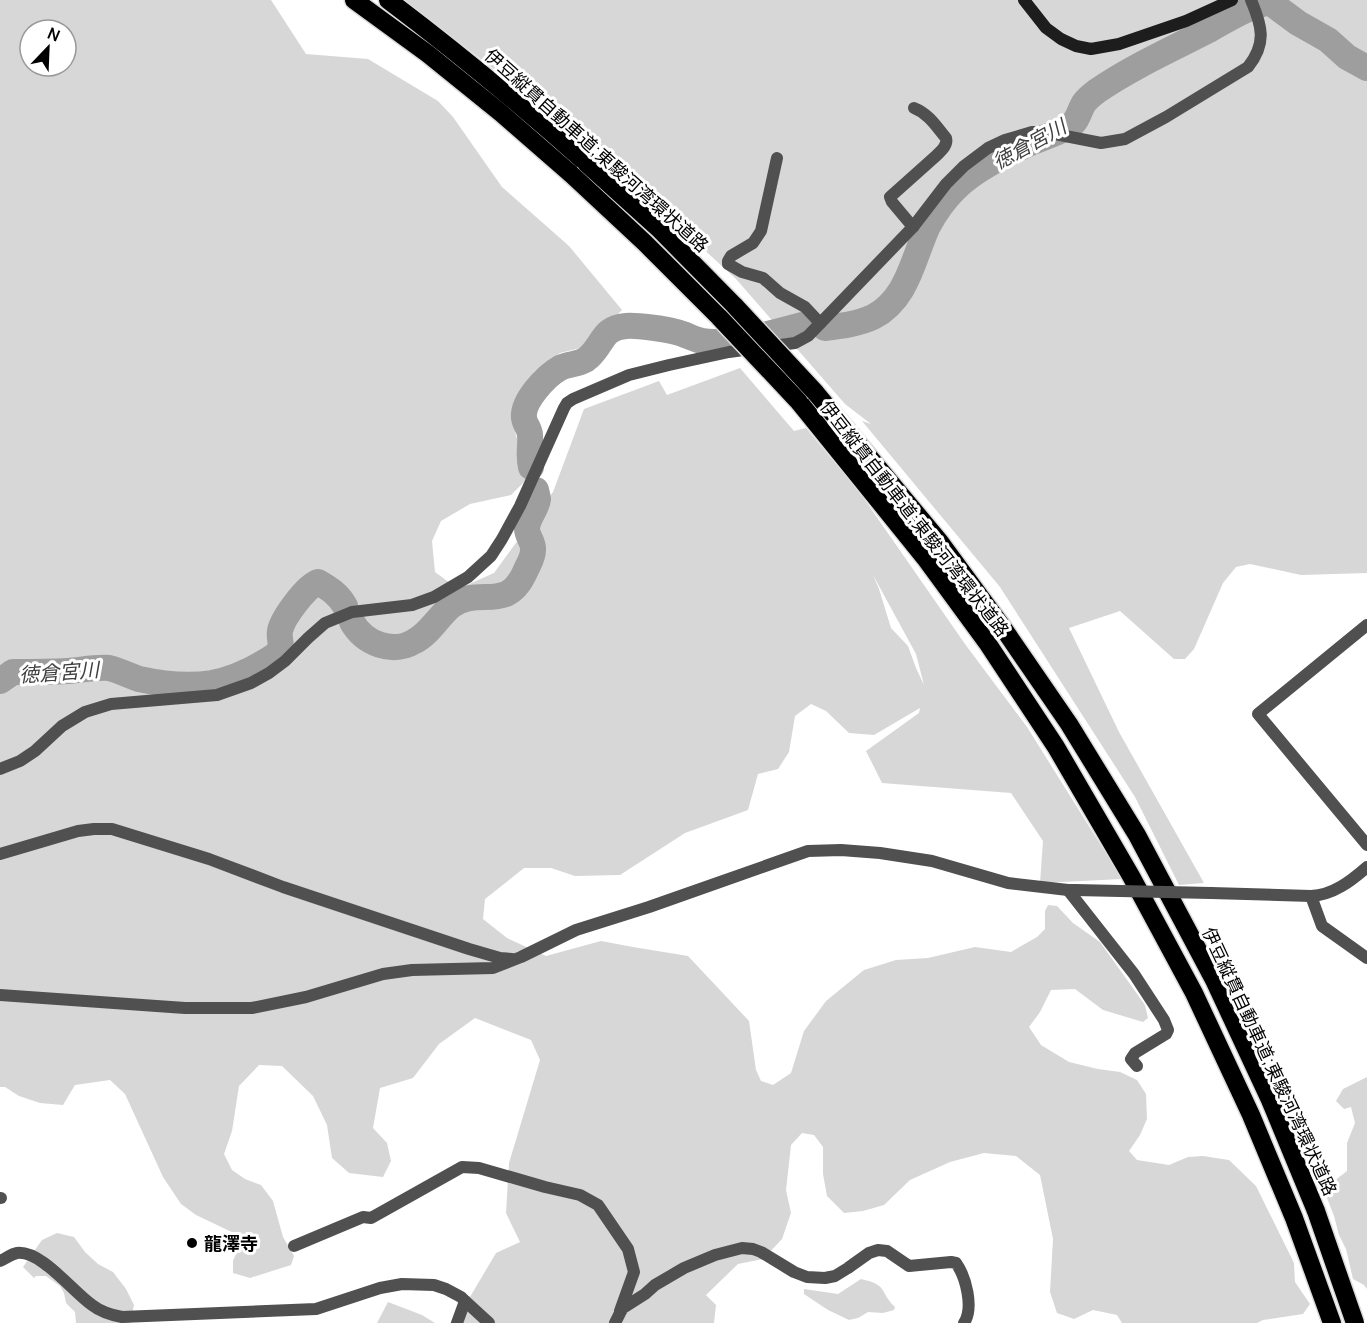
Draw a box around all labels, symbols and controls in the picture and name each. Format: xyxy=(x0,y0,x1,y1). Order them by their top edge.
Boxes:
north arrow xyxy=(18,18,78,78)
text: N xyxy=(44,22,63,47)
street label: 伊豆縦貫自動車道;東駿河湾環状道路 xyxy=(480,43,714,257)
water label: 徳倉宮川 xyxy=(987,112,1072,175)
street label: 伊豆縦貫自動車道;東駿河湾環状道路 xyxy=(815,395,1015,641)
water label: 徳倉宮川 xyxy=(18,656,102,688)
street label: 伊豆縦貫自動車道;東駿河湾環状道路 xyxy=(1197,923,1343,1199)
place label: 龍澤寺 xyxy=(204,1231,258,1255)
marker: 龍澤寺 xyxy=(185,1236,199,1250)

